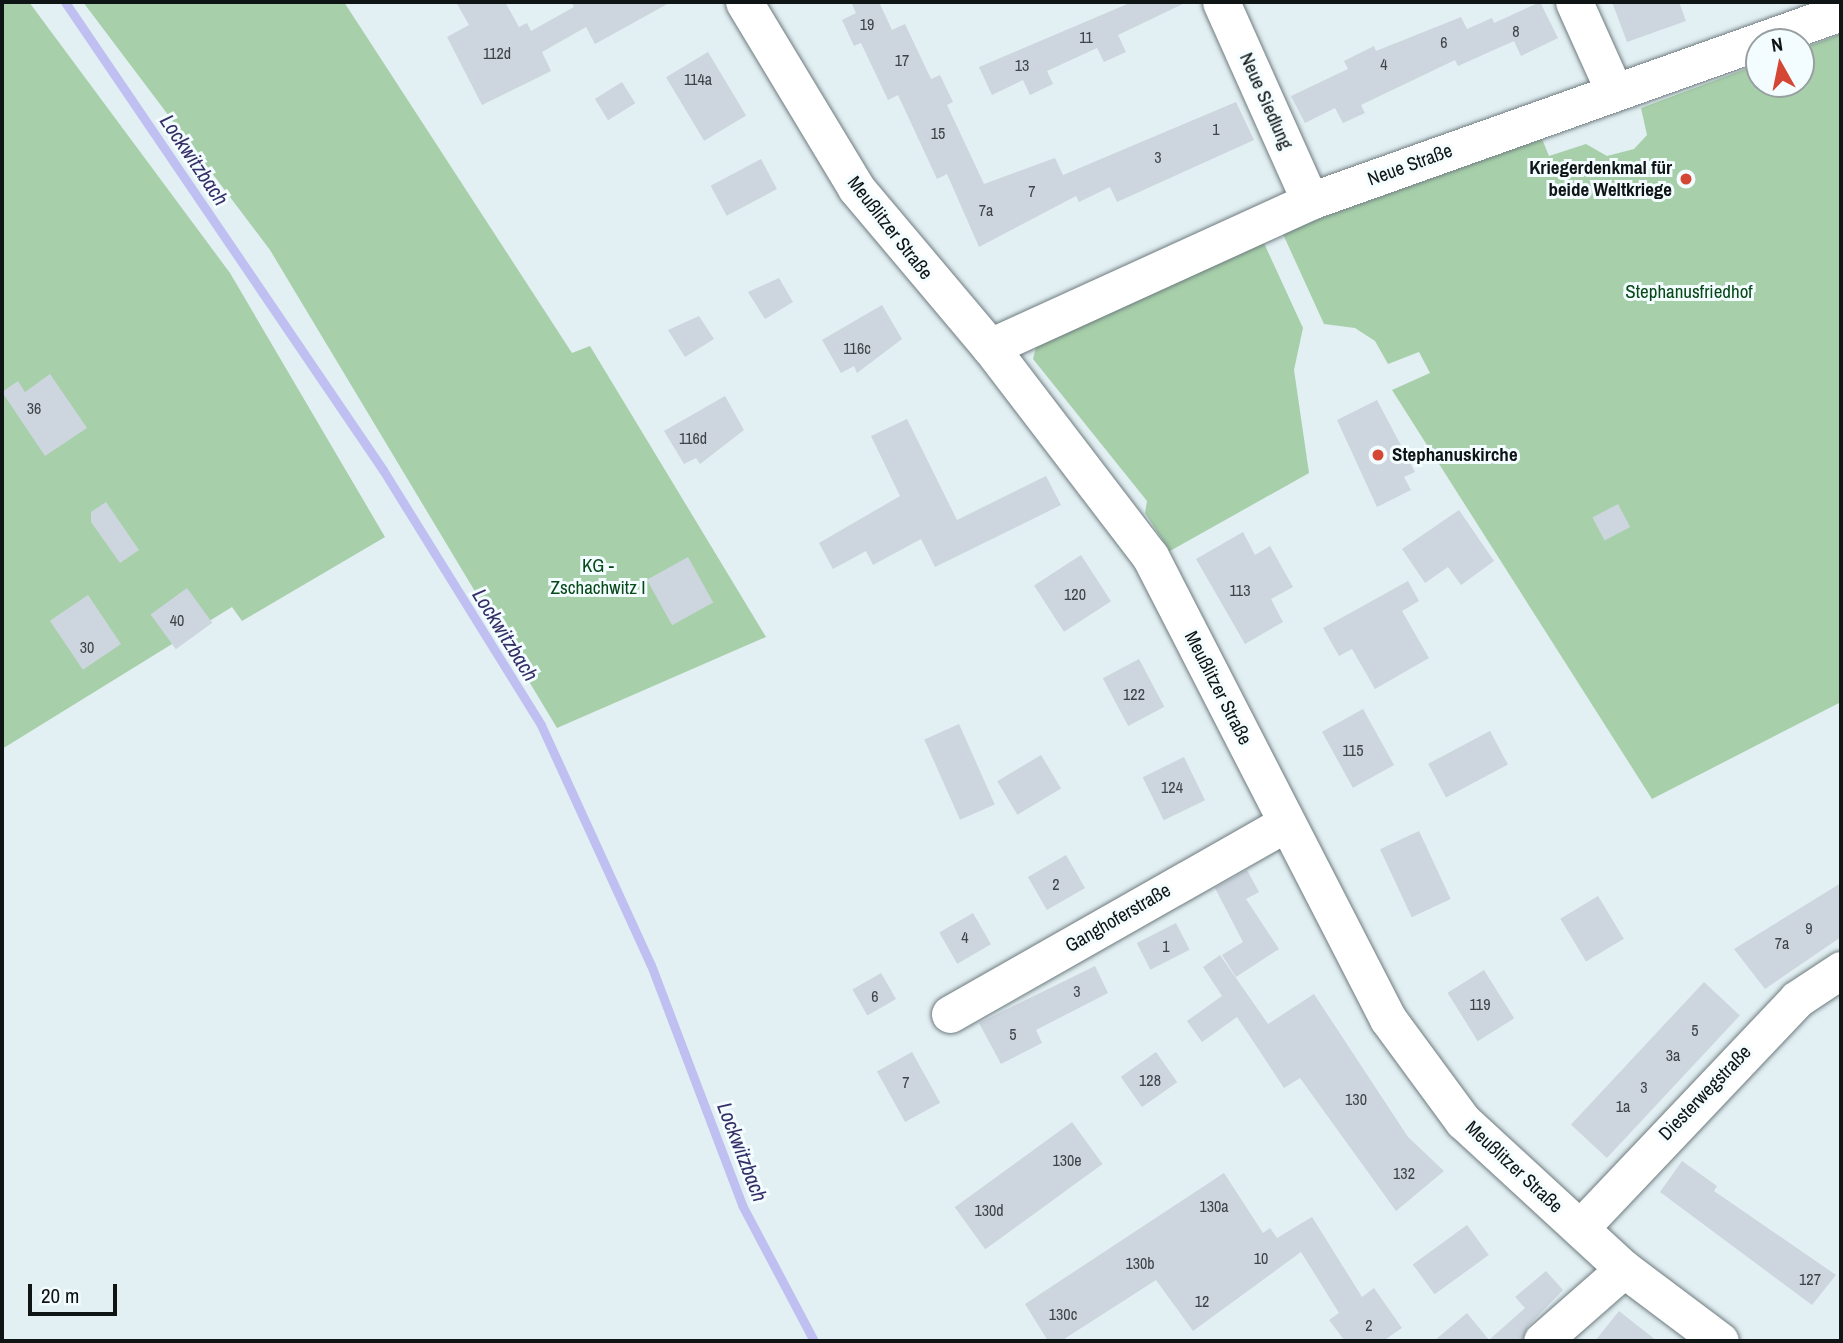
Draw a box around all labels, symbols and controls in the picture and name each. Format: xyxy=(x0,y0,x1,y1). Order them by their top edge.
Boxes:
house number: 19 xyxy=(860,14,874,34)
house number: 8 xyxy=(1512,21,1520,41)
house number: 11 xyxy=(1079,27,1093,47)
north arrow xyxy=(1745,28,1815,98)
text: N xyxy=(1769,31,1785,58)
house number: 6 xyxy=(1440,32,1448,52)
house number: 112d xyxy=(483,43,511,63)
street label: Neue Siedlung xyxy=(1235,49,1297,153)
house number: 17 xyxy=(895,50,909,70)
house number: 4 xyxy=(1380,54,1388,74)
house number: 13 xyxy=(1015,55,1029,75)
house number: 114a xyxy=(684,69,712,89)
water label: Lockwitzbach xyxy=(154,110,234,210)
house number: 1 xyxy=(1212,119,1220,139)
house number: 15 xyxy=(931,123,945,143)
street label: Neue Straße xyxy=(1365,139,1455,191)
house number: 3 xyxy=(1154,147,1162,167)
place label: Kriegerdenkmal für beide Weltkriege xyxy=(1529,157,1672,201)
marker: Kriegerdenkmal für beide Weltkriege xyxy=(1678,171,1694,187)
street label: Meußlitzer Straße xyxy=(843,172,937,284)
house number: 7 xyxy=(1028,181,1036,201)
house number: 7a xyxy=(979,200,993,220)
park label: Stephanusfriedhof xyxy=(1625,281,1753,303)
house number: 116c xyxy=(843,338,871,358)
house number: 36 xyxy=(27,398,41,418)
house number: 116d xyxy=(679,428,707,448)
place label: Stephanuskirche xyxy=(1392,444,1518,466)
marker: Stephanuskirche xyxy=(1370,447,1386,463)
park label: KG - Zschachwitz I xyxy=(550,555,646,599)
house number: 113 xyxy=(1230,580,1250,600)
water label: Lockwitzbach xyxy=(467,584,543,686)
house number: 120 xyxy=(1064,584,1086,604)
house number: 40 xyxy=(170,610,184,630)
street label: Meußlitzer Straße xyxy=(1180,627,1256,749)
house number: 30 xyxy=(80,637,94,657)
house number: 122 xyxy=(1123,684,1145,704)
house number: 115 xyxy=(1343,740,1363,760)
house number: 124 xyxy=(1161,777,1183,797)
house number: 2 xyxy=(1052,874,1060,894)
street label: Ganghoferstraße xyxy=(1061,879,1175,957)
house number: 9 xyxy=(1805,918,1813,938)
house number: 4 xyxy=(961,927,969,947)
house number: 7a xyxy=(1775,933,1789,953)
house number: 1 xyxy=(1162,936,1170,956)
house number: 3 xyxy=(1073,981,1081,1001)
house number: 6 xyxy=(871,986,879,1006)
house number: 119 xyxy=(1470,994,1490,1014)
house number: 5 xyxy=(1691,1020,1699,1040)
house number: 5 xyxy=(1009,1024,1017,1044)
street label: Diesterwegstraße xyxy=(1654,1041,1756,1145)
house number: 3a xyxy=(1666,1045,1680,1065)
house number: 128 xyxy=(1139,1070,1161,1090)
house number: 7 xyxy=(902,1072,910,1092)
house number: 3 xyxy=(1640,1077,1648,1097)
house number: 130 xyxy=(1345,1089,1367,1109)
house number: 1a xyxy=(1616,1096,1630,1116)
water label: Lockwitzbach xyxy=(712,1099,772,1205)
street label: Meußlitzer Straße xyxy=(1461,1116,1567,1218)
house number: 130e xyxy=(1052,1150,1082,1170)
house number: 132 xyxy=(1393,1163,1415,1183)
house number: 130a xyxy=(1199,1196,1229,1216)
house number: 130d xyxy=(974,1200,1004,1220)
house number: 10 xyxy=(1254,1248,1268,1268)
house number: 130b xyxy=(1125,1253,1155,1273)
house number: 127 xyxy=(1799,1269,1821,1289)
scale bar xyxy=(32,1270,121,1314)
text: 20 m xyxy=(41,1281,79,1310)
house number: 12 xyxy=(1195,1291,1209,1311)
house number: 130c xyxy=(1049,1304,1077,1324)
house number: 2 xyxy=(1365,1315,1373,1335)

